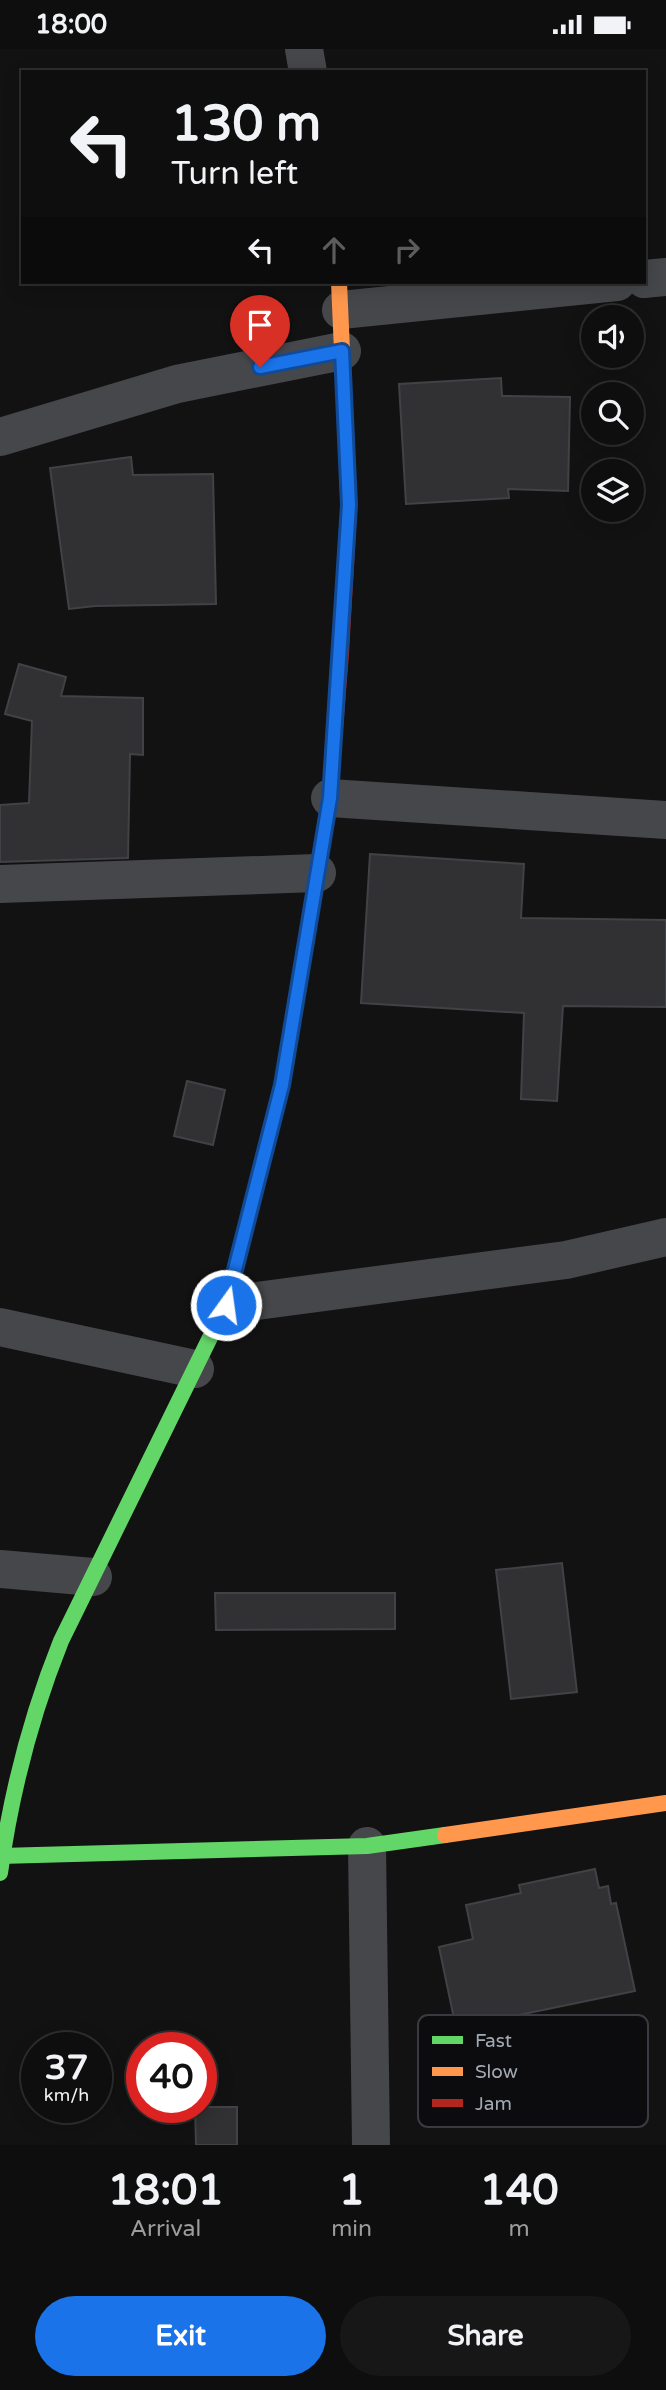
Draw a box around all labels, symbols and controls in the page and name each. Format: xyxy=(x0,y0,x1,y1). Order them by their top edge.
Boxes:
text: 18:00 xyxy=(35,9,107,40)
text: 130 m xyxy=(171,95,321,154)
icon: left xyxy=(56,98,147,189)
text: Turn left xyxy=(171,155,298,193)
icon: left xyxy=(242,231,280,269)
icon: ahead xyxy=(315,231,353,269)
icon: right xyxy=(388,231,426,269)
pin xyxy=(230,295,290,367)
map controls xyxy=(581,305,644,522)
button: sound xyxy=(581,305,644,368)
icon: arrive xyxy=(241,306,279,344)
button: search xyxy=(581,382,644,445)
button: layers xyxy=(581,459,644,522)
position arrow xyxy=(189,1268,263,1342)
legend xyxy=(418,2015,648,2127)
text: Fast xyxy=(475,2030,512,2052)
speed limit sign: 40 xyxy=(126,2032,217,2123)
text: 37 xyxy=(45,2047,88,2089)
text: Slow xyxy=(475,2061,518,2083)
text: km/h xyxy=(44,2084,89,2106)
text: Jam xyxy=(475,2093,512,2115)
text: 18:01 xyxy=(107,2165,224,2216)
text: 1 xyxy=(338,2165,365,2216)
text: 140 xyxy=(479,2165,559,2216)
text: Arrival xyxy=(130,2215,201,2243)
text: min xyxy=(331,2215,372,2243)
text: m xyxy=(508,2215,530,2243)
button: Exit xyxy=(35,2296,326,2376)
button: Share xyxy=(340,2296,631,2376)

